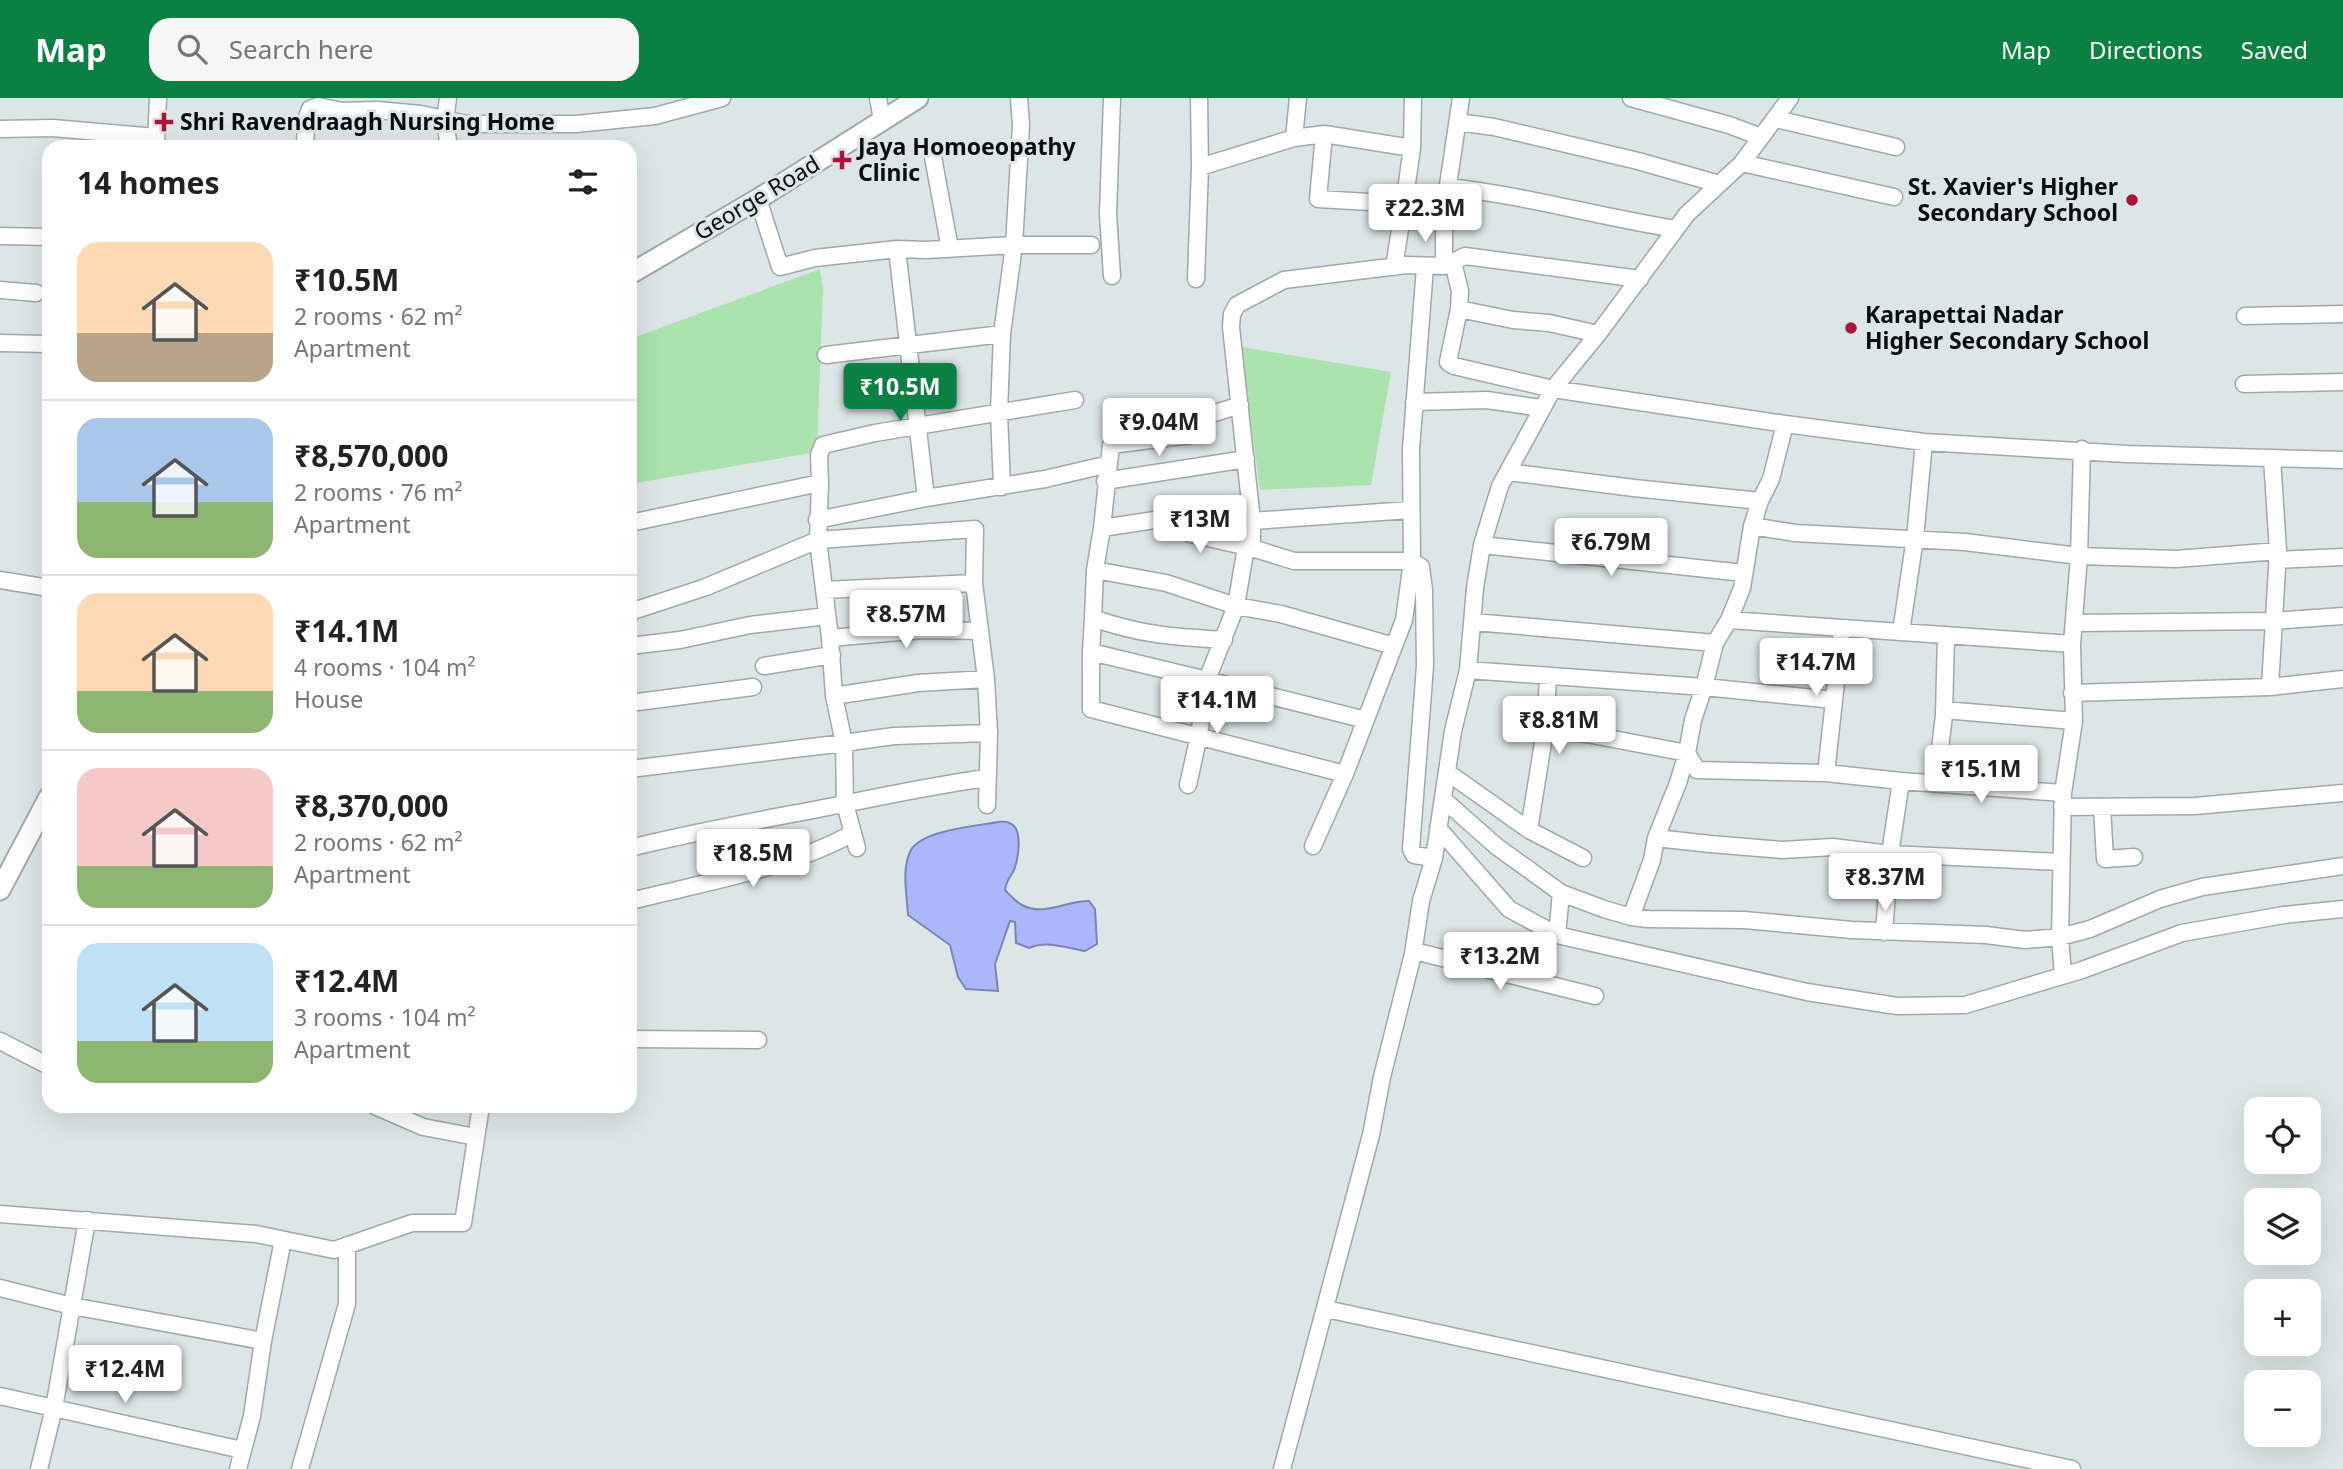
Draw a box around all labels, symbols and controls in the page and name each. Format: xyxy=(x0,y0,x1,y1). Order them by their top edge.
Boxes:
search box xyxy=(149,18,639,81)
text: Map xyxy=(35,27,107,72)
icon: search xyxy=(173,30,211,68)
text: Search here xyxy=(229,31,373,67)
text: Map xyxy=(2001,33,2051,66)
text: Directions xyxy=(2089,33,2203,66)
text: Saved xyxy=(2241,33,2308,66)
place label: Shri Ravendraagh Nursing Home xyxy=(180,105,555,137)
marker: Shri Ravendraagh Nursing Home xyxy=(154,112,174,132)
place label: Jaya Homoeopathy Clinic xyxy=(856,130,1076,188)
street label: George Road xyxy=(688,147,825,247)
marker: Jaya Homoeopathy Clinic xyxy=(832,150,852,170)
text: 14 homes xyxy=(77,162,220,203)
icon: filters xyxy=(564,163,602,201)
place label: St. Xavier's Higher Secondary School xyxy=(1908,170,2118,228)
pin: ₹22.3M xyxy=(1368,184,1482,244)
text: ₹22.3M xyxy=(1385,191,1465,223)
marker: St. Xavier's Higher Secondary School xyxy=(2124,192,2140,208)
text: ₹10.5M xyxy=(294,259,399,300)
icon: home xyxy=(133,270,217,354)
place label: Karapettai Nadar Higher Secondary School xyxy=(1865,298,2149,356)
text: 2 rooms · 62 m² xyxy=(294,300,463,332)
marker: Karapettai Nadar Higher Secondary School xyxy=(1843,320,1859,336)
text: Apartment xyxy=(294,332,411,364)
pin: ₹10.5M xyxy=(843,364,957,423)
text: ₹10.5M xyxy=(860,370,940,402)
pin: ₹9.04M xyxy=(1102,398,1216,458)
text: ₹9.04M xyxy=(1119,405,1199,437)
text: ₹8,570,000 xyxy=(294,435,448,476)
icon: home xyxy=(133,446,217,530)
text: 2 rooms · 76 m² xyxy=(294,476,463,508)
pin: ₹13M xyxy=(1159,496,1241,555)
text: ₹13M xyxy=(1169,502,1231,534)
text: Apartment xyxy=(294,508,411,540)
pin: ₹6.79M xyxy=(1554,518,1668,578)
text: ₹6.79M xyxy=(1571,525,1651,557)
pin: ₹8.57M xyxy=(849,590,963,650)
text: ₹8.57M xyxy=(866,597,946,629)
text: ₹14.1M xyxy=(294,610,399,651)
icon: home xyxy=(133,621,217,705)
pin: ₹14.7M xyxy=(1759,638,1873,698)
text: ₹14.7M xyxy=(1776,645,1856,677)
text: 4 rooms · 104 m² xyxy=(294,651,476,683)
pin: ₹14.1M xyxy=(1160,676,1274,736)
text: House xyxy=(294,683,363,715)
text: ₹14.1M xyxy=(1177,683,1257,715)
pin: ₹8.81M xyxy=(1502,696,1616,756)
text: ₹8.81M xyxy=(1519,703,1599,735)
pin: ₹15.1M xyxy=(1924,746,2038,805)
text: ₹15.1M xyxy=(1941,752,2021,784)
text: ₹8,370,000 xyxy=(294,785,448,826)
icon: home xyxy=(133,796,217,880)
text: 2 rooms · 62 m² xyxy=(294,826,463,858)
pin: ₹18.5M xyxy=(696,830,810,889)
text: ₹18.5M xyxy=(713,836,793,868)
pin: ₹8.37M xyxy=(1828,854,1942,913)
text: Apartment xyxy=(294,858,411,890)
text: ₹8.37M xyxy=(1845,860,1925,892)
pin: ₹13.2M xyxy=(1443,932,1557,992)
text: ₹13.2M xyxy=(1460,939,1540,971)
text: ₹12.4M xyxy=(294,960,399,1001)
icon: home xyxy=(133,971,217,1055)
text: 3 rooms · 104 m² xyxy=(294,1001,476,1033)
text: Apartment xyxy=(294,1033,411,1065)
map controls xyxy=(2244,1097,2321,1447)
button: locate xyxy=(2244,1097,2321,1174)
button: layers xyxy=(2244,1188,2321,1265)
button: + xyxy=(2244,1279,2321,1356)
pin: ₹12.4M xyxy=(68,1346,182,1405)
text: ₹12.4M xyxy=(85,1352,165,1384)
button: − xyxy=(2244,1370,2321,1447)

